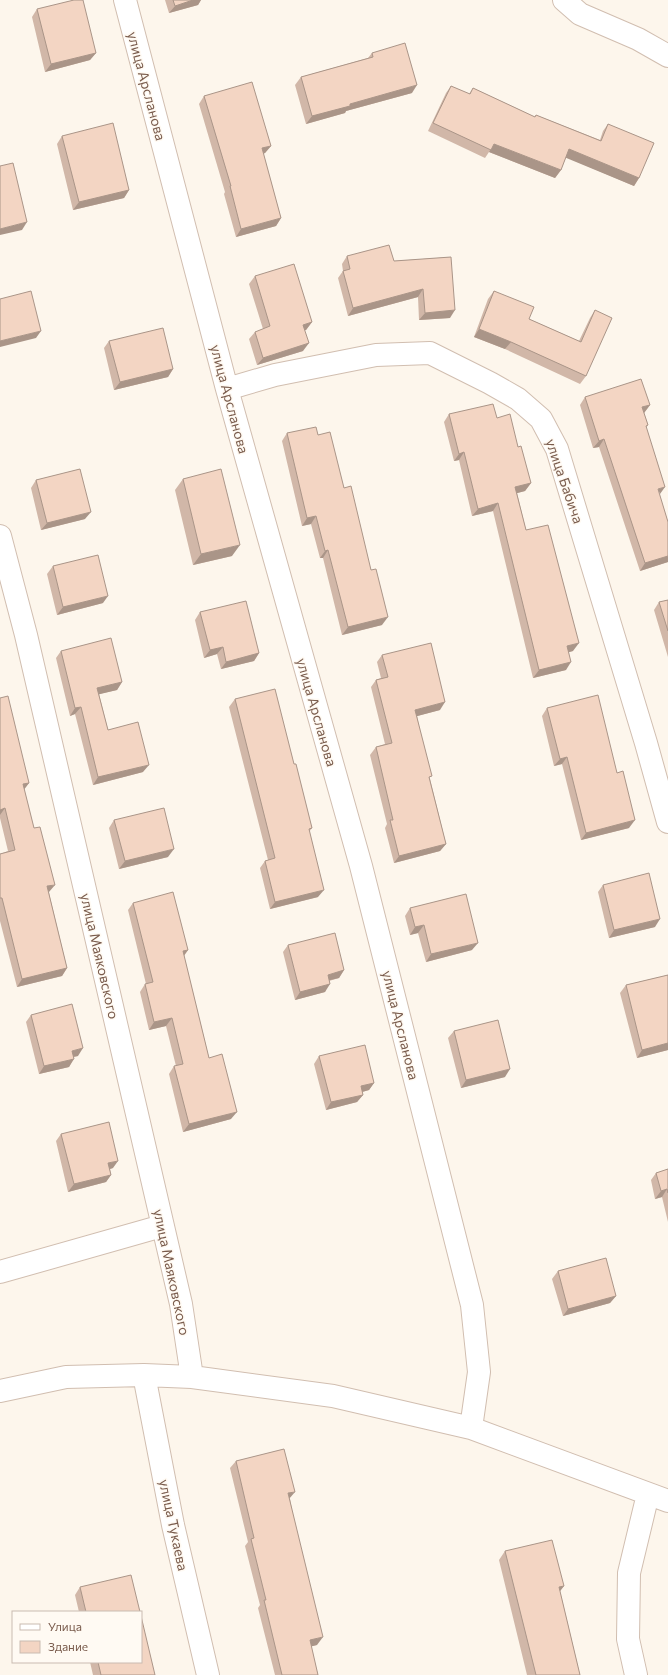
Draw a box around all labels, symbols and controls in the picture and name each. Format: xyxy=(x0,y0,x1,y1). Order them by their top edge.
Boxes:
street label: улица Арсланова xyxy=(124,30,170,142)
street label: улица Арсланова xyxy=(207,343,253,455)
street label: улица Бабича xyxy=(543,437,587,525)
street label: улица Арсланова xyxy=(293,656,341,768)
street label: улица Маяковского xyxy=(77,891,123,1021)
street label: улица Арсланова xyxy=(379,969,423,1081)
street label: улица Маяковского xyxy=(150,1207,194,1337)
street label: улица Тукаева xyxy=(156,1478,192,1572)
legend xyxy=(12,1611,142,1663)
text: Улица xyxy=(48,1619,82,1633)
text: Здание xyxy=(48,1639,88,1653)

